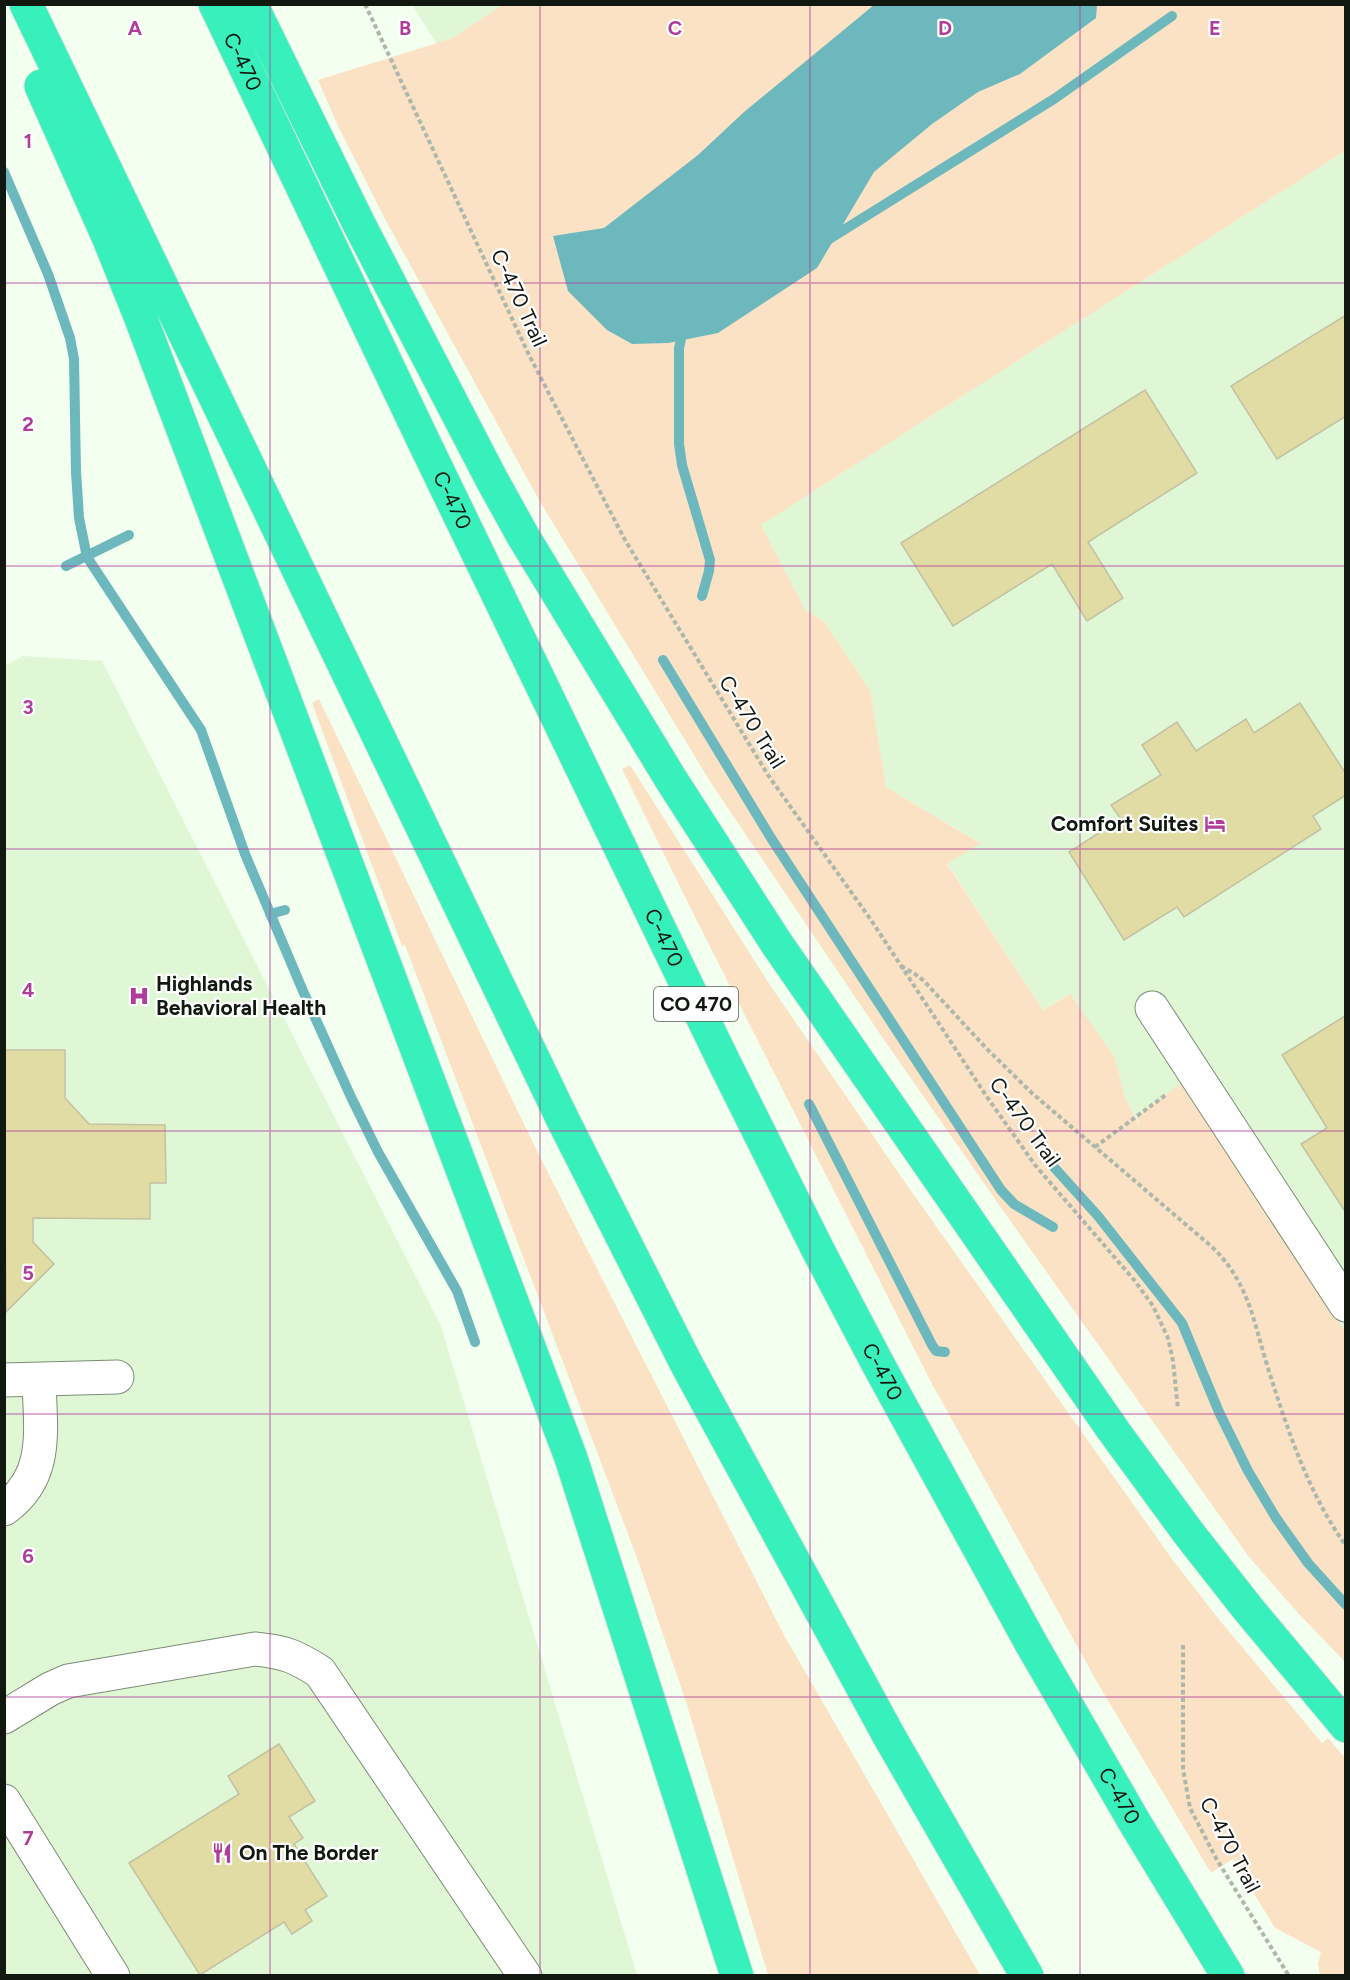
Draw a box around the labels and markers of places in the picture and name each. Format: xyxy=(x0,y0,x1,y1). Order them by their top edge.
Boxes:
place label: Comfort Suites xyxy=(1051,811,1198,836)
hotel icon: Comfort Suites xyxy=(1203,812,1227,836)
place label: Highlands Behavioral Health xyxy=(156,971,326,1020)
hospital icon: Highlands Behavioral Health xyxy=(127,984,151,1008)
place label: On The Border xyxy=(239,1840,378,1865)
restaurant icon: On The Border xyxy=(210,1841,234,1865)

